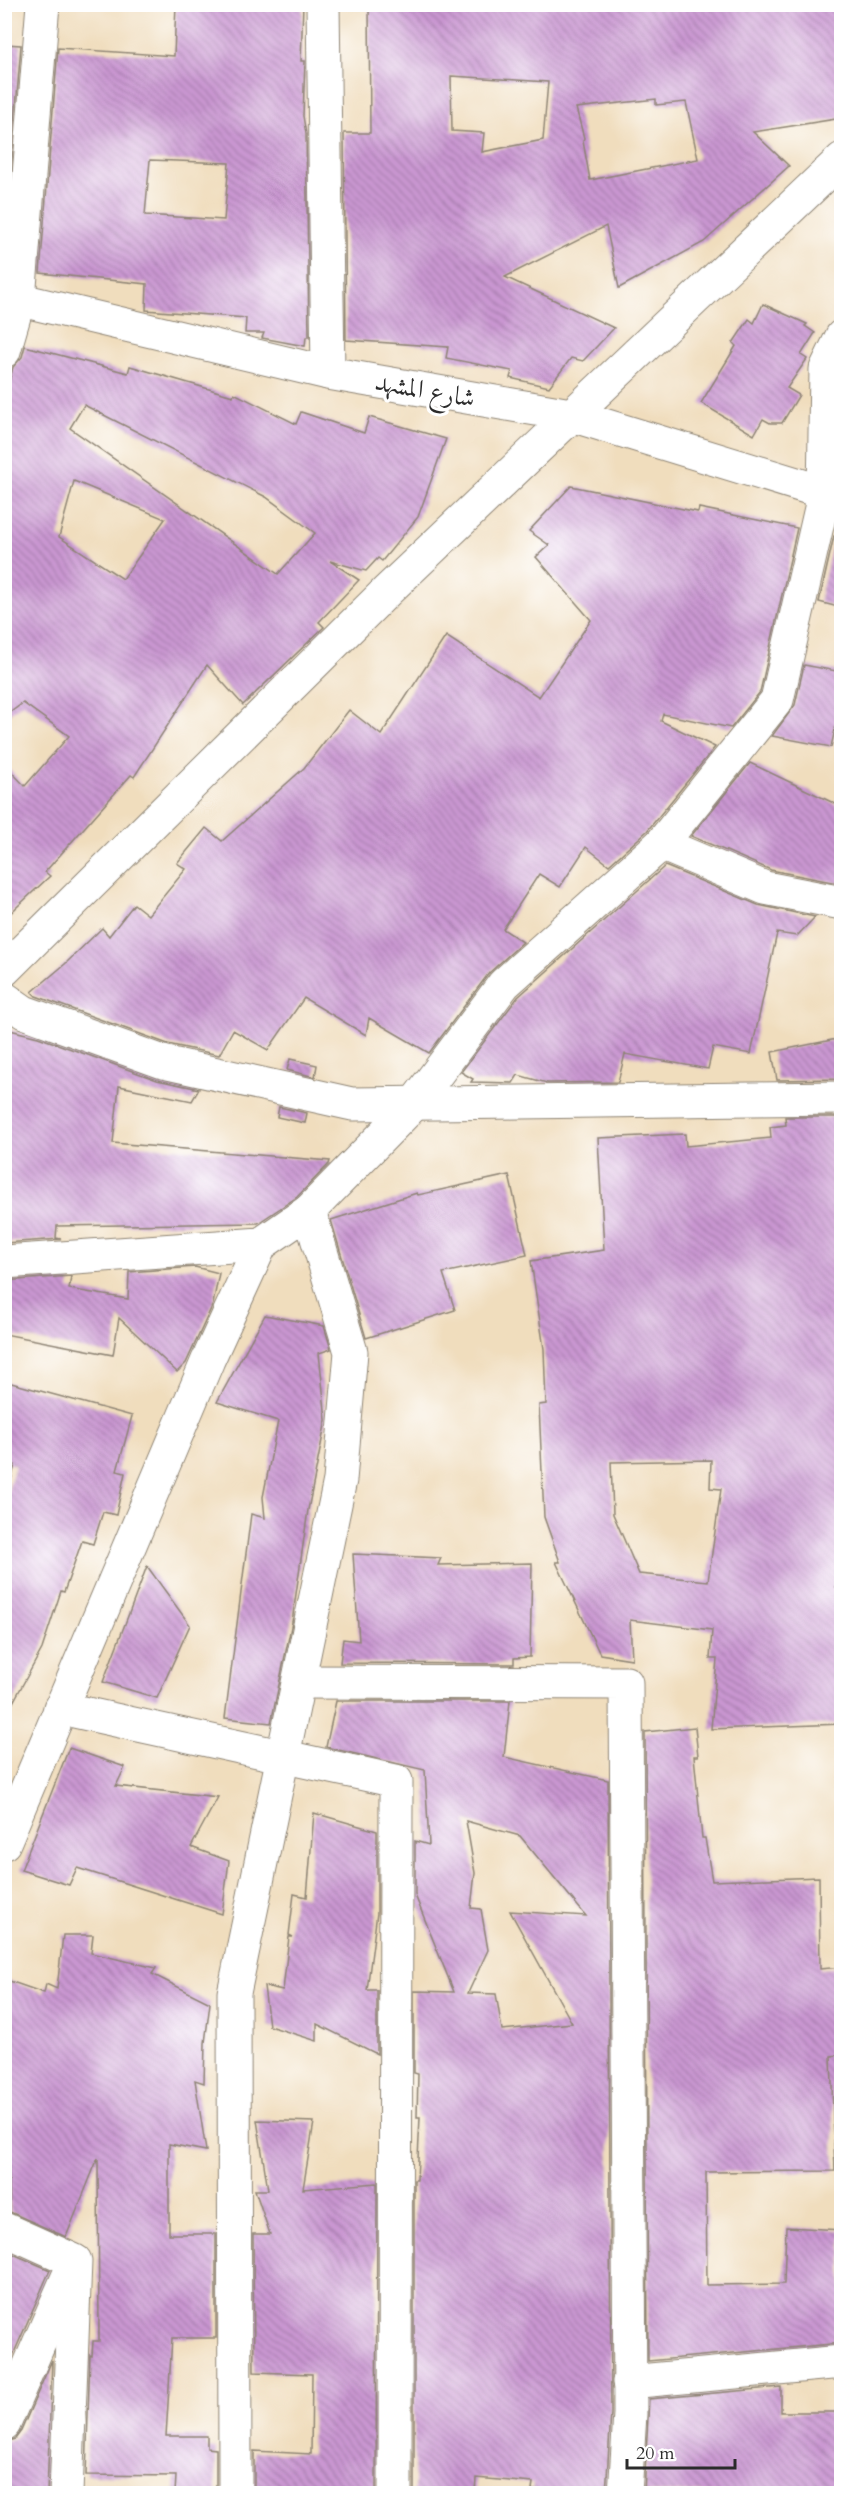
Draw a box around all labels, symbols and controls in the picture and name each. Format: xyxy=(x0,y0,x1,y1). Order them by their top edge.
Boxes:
street label: شارع المشهد xyxy=(371,364,478,420)
scale bar xyxy=(627,2432,735,2470)
text: 20 m xyxy=(636,2441,675,2466)

